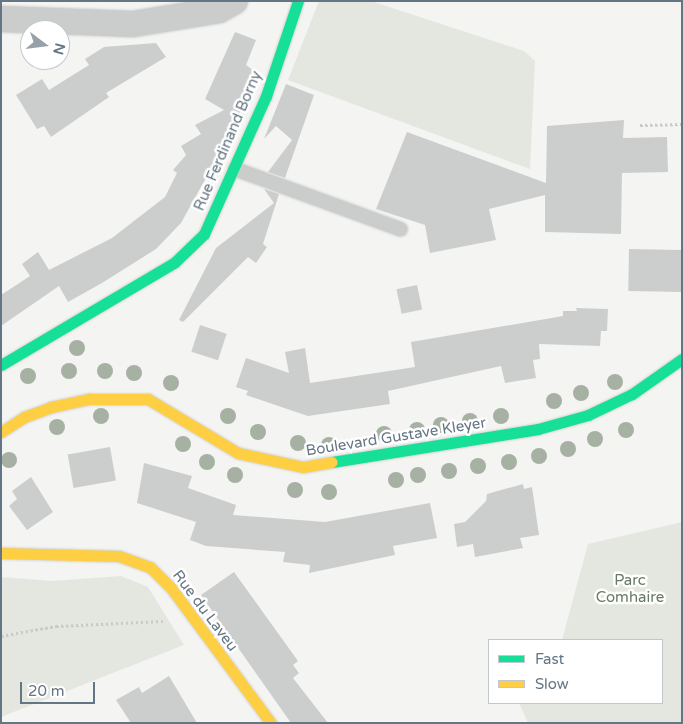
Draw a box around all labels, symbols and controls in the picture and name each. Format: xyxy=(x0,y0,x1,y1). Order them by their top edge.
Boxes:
north arrow xyxy=(20,20,70,70)
text: N xyxy=(49,41,69,56)
street label: Rue Ferdinand Borny xyxy=(190,68,266,214)
street label: Boulevard Gustave Kleyer xyxy=(305,414,487,460)
street label: Rue du Laveu xyxy=(169,567,241,655)
park label: Parc Comhaire xyxy=(596,571,664,606)
legend xyxy=(488,639,663,704)
text: Fast xyxy=(535,650,564,668)
scale bar xyxy=(22,672,98,704)
text: Slow xyxy=(535,675,569,693)
text: 20 m xyxy=(28,682,65,700)

